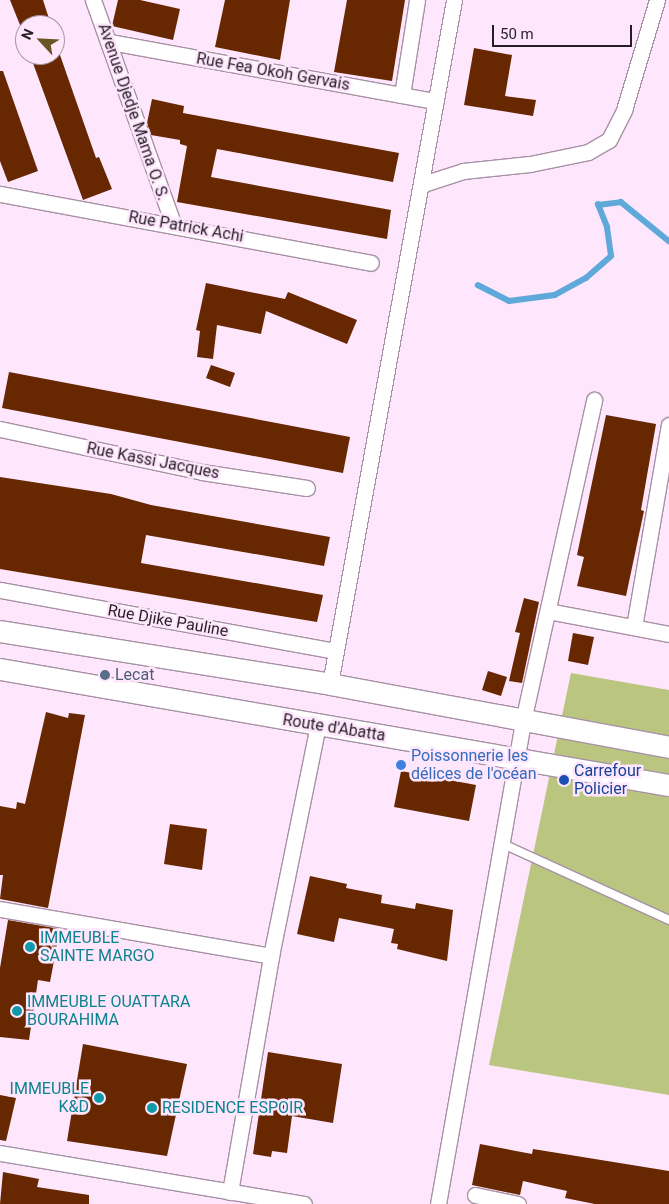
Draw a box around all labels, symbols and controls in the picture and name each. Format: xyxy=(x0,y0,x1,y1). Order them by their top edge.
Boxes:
north arrow xyxy=(15,15,65,65)
scale bar xyxy=(494,15,634,47)
street label: Avenue Djedje Mama O. S. xyxy=(94,21,172,203)
text: 50 m xyxy=(500,25,534,43)
text: N xyxy=(18,26,37,42)
street label: Rue Fea Okoh Gervais xyxy=(195,49,351,95)
street label: Rue Patrick Achi xyxy=(127,207,245,247)
street label: Rue Kassi Jacques xyxy=(85,439,221,483)
street label: Rue Djike Pauline xyxy=(106,601,230,641)
place label: Lecat xyxy=(115,665,154,685)
marker: Lecat xyxy=(99,669,111,681)
street label: Route d'Abatta xyxy=(281,710,387,746)
place label: Poissonnerie les délices de l'océan xyxy=(411,746,537,784)
marker: Poissonnerie les délices de l'océan xyxy=(395,759,407,771)
place label: Carrefour Policier xyxy=(574,761,641,799)
marker: Carrefour Policier xyxy=(558,774,570,786)
place label: IMMEUBLE SAINTE MARGO xyxy=(40,928,154,966)
marker: IMMEUBLE SAINTE MARGO xyxy=(24,941,36,953)
place label: IMMEUBLE OUATTARA BOURAHIMA xyxy=(27,992,190,1030)
marker: IMMEUBLE OUATTARA BOURAHIMA xyxy=(11,1005,23,1017)
place label: IMMEUBLE K&D xyxy=(10,1079,89,1117)
marker: IMMEUBLE K&D xyxy=(93,1092,105,1104)
place label: RESIDENCE ESPOIR xyxy=(162,1098,303,1118)
marker: RESIDENCE ESPOIR xyxy=(146,1102,158,1114)

